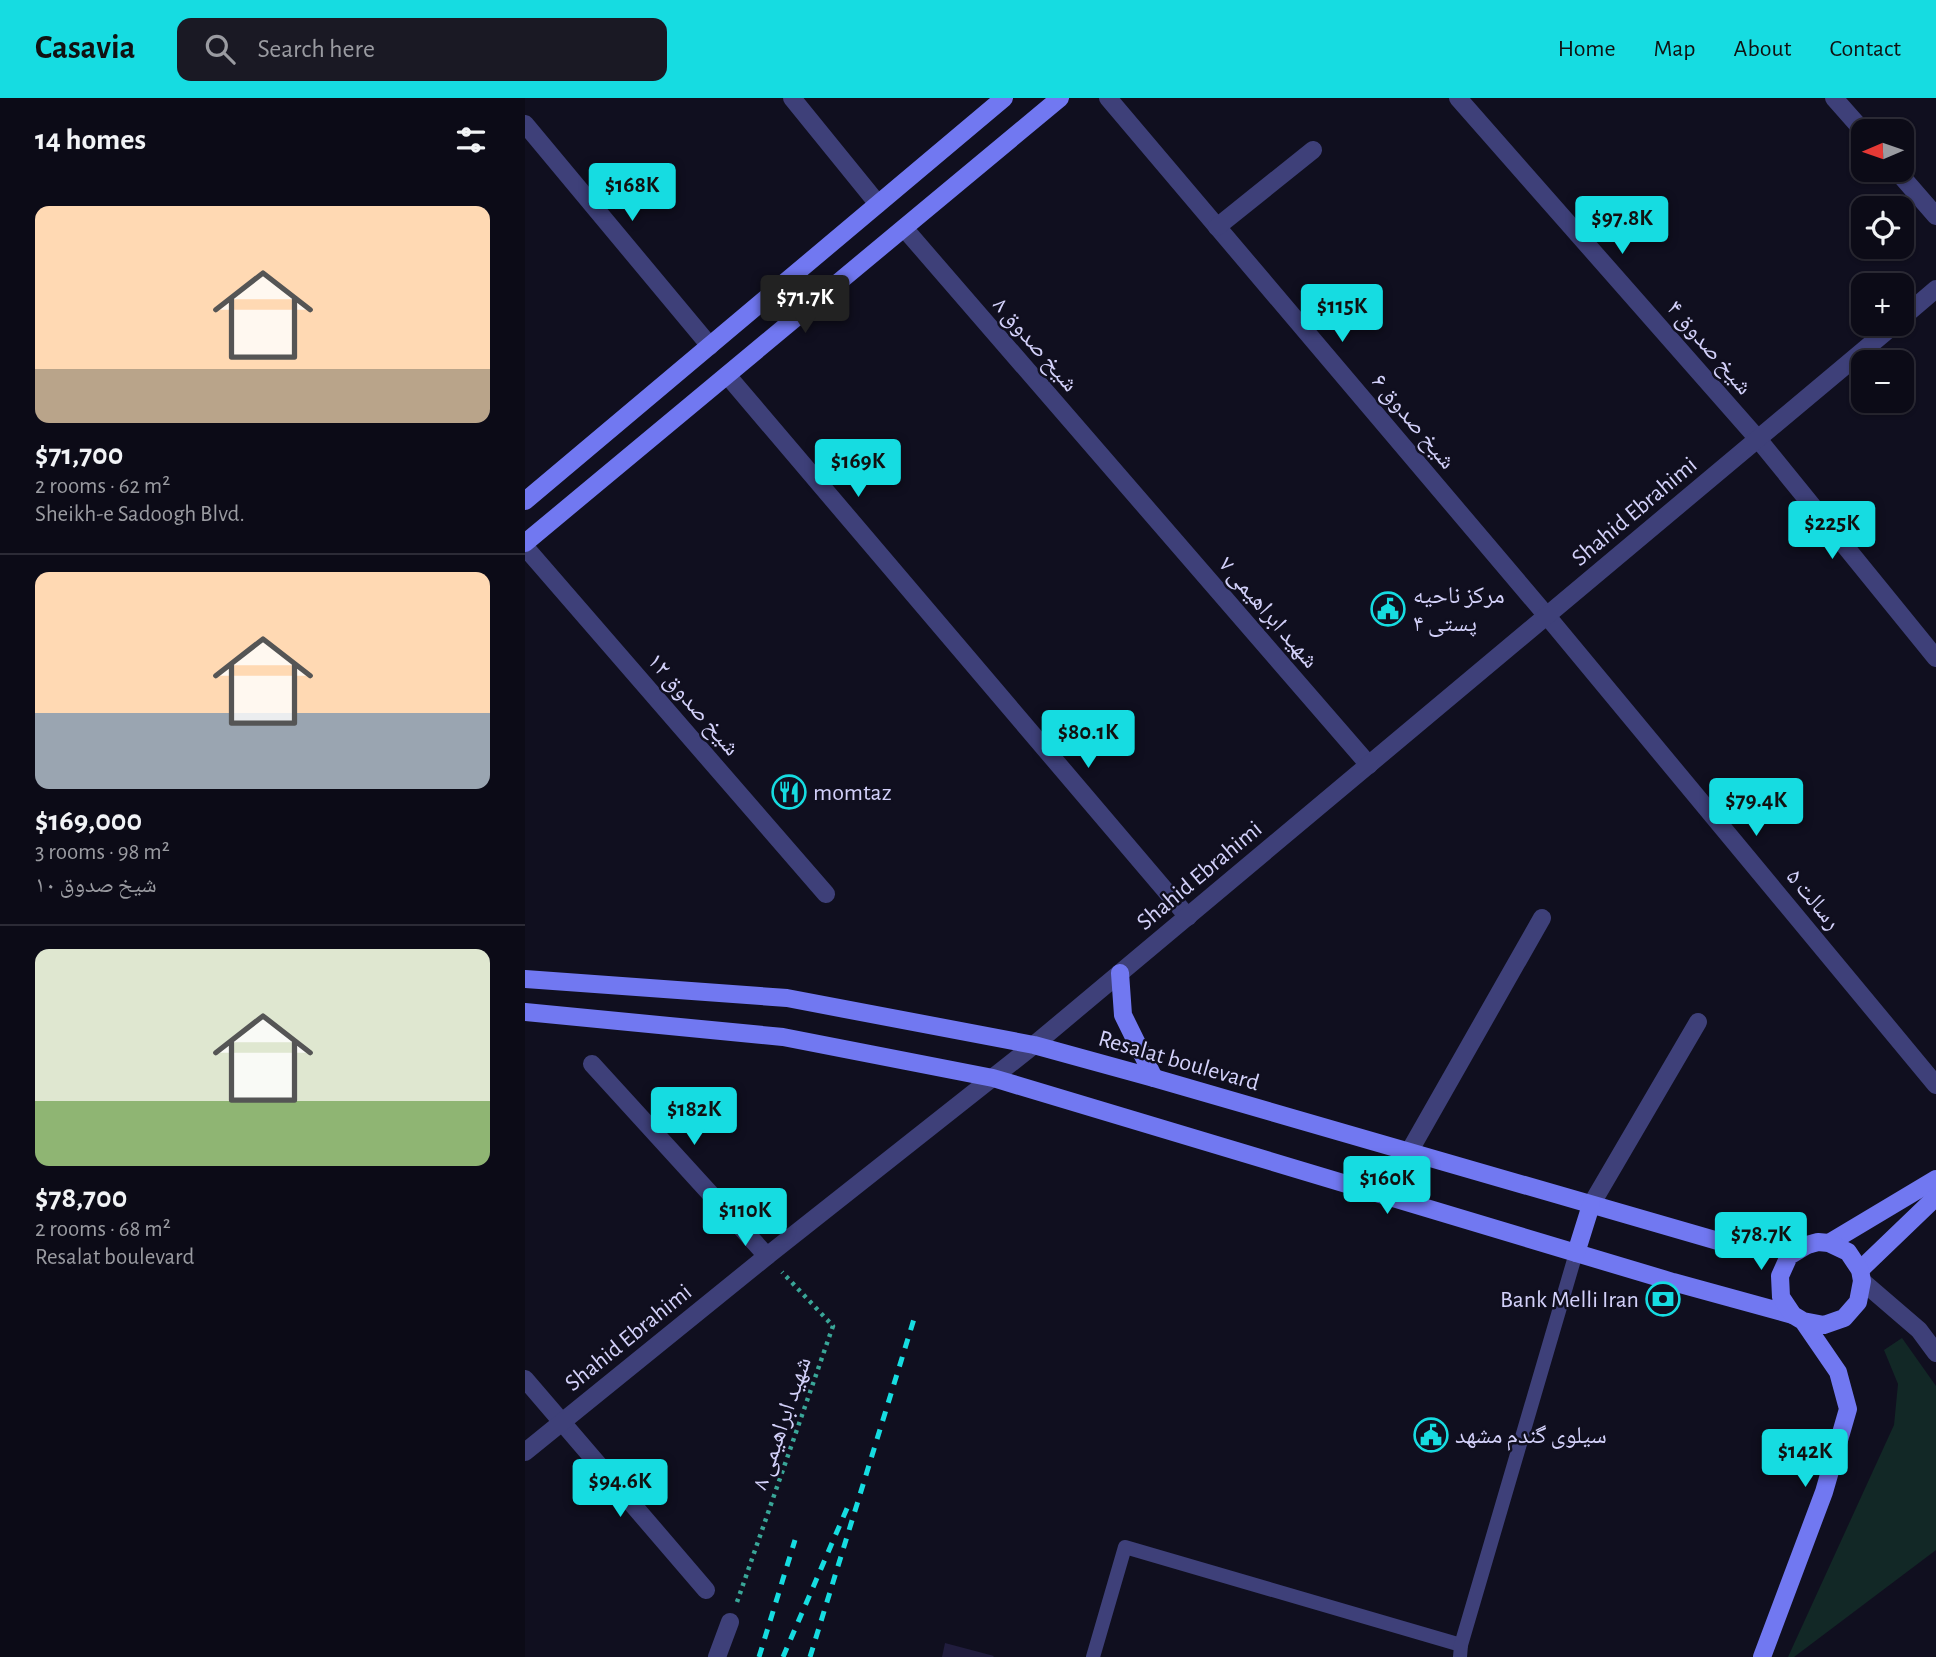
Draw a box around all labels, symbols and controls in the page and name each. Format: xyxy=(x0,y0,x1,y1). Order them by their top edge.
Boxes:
search box xyxy=(177,18,667,81)
icon: search xyxy=(201,30,239,68)
text: Casavia xyxy=(35,32,135,65)
text: Search here xyxy=(257,36,375,62)
text: Home xyxy=(1558,37,1616,61)
text: Map xyxy=(1654,37,1696,61)
text: About xyxy=(1734,37,1791,61)
text: Contact xyxy=(1829,37,1901,61)
north arrow xyxy=(1851,119,1915,182)
map controls xyxy=(1851,119,1914,413)
icon: filters xyxy=(452,121,490,159)
text: 14 homes xyxy=(35,125,146,155)
pin: $168K xyxy=(583,164,681,223)
text: $168K xyxy=(605,174,659,197)
button: locate xyxy=(1851,196,1914,259)
pin: $97.8K xyxy=(1565,197,1679,256)
text: $97.8K xyxy=(1591,207,1653,230)
icon: home xyxy=(200,252,326,378)
button: + xyxy=(1851,273,1914,336)
pin: $71.7K xyxy=(748,275,862,335)
pin: $115K xyxy=(1293,285,1391,344)
text: $71.7K xyxy=(776,286,834,309)
street label: شیخ صدوق ۸ xyxy=(987,293,1082,398)
text: $115K xyxy=(1317,295,1367,318)
street label: شیخ صدوق ۴ xyxy=(1661,296,1756,401)
button: − xyxy=(1851,350,1914,413)
street label: شیخ صدوق ۶ xyxy=(1365,369,1460,475)
text: $71,700 xyxy=(35,440,123,470)
pin: $169K xyxy=(809,440,907,499)
text: $169K xyxy=(831,450,885,473)
street label: Shahid Ebrahimi xyxy=(1568,453,1702,571)
text: 2 rooms · 62 m² xyxy=(35,475,170,498)
pin: $225K xyxy=(1783,502,1881,561)
text: Sheikh-e Sadoogh Blvd. xyxy=(35,503,245,526)
text: $225K xyxy=(1804,512,1860,535)
street label: شهید ابراهیمی ۷ xyxy=(1213,552,1323,673)
place label: مرکز ناحیه پستی ۴ xyxy=(1413,584,1505,637)
public building icon: مرکز ناحیه پستی ۴ xyxy=(1369,590,1407,628)
icon: home xyxy=(200,618,326,744)
street label: شیخ صدوق ۱۲ xyxy=(641,649,744,762)
pin: $80.1K xyxy=(1031,710,1145,770)
text: $80.1K xyxy=(1058,721,1118,744)
restaurant icon: momtaz xyxy=(770,773,808,811)
pin: $79.4K xyxy=(1699,778,1813,838)
place label: momtaz xyxy=(813,781,892,805)
text: $79.4K xyxy=(1725,789,1787,812)
text: $169,000 xyxy=(35,806,142,836)
street label: Shahid Ebrahimi xyxy=(1133,817,1267,935)
text: 3 rooms · 98 m² xyxy=(35,841,170,864)
street label: رسالت ۵ xyxy=(1781,865,1845,934)
text: شیخ صدوق ۱۰ xyxy=(35,874,157,897)
icon: home xyxy=(200,995,326,1121)
street label: Resalat boulevard xyxy=(1096,1027,1262,1095)
pin: $182K xyxy=(645,1088,743,1147)
text: $182K xyxy=(667,1098,721,1121)
pin: $160K xyxy=(1338,1156,1436,1216)
text: $160K xyxy=(1359,1167,1415,1190)
text: $78,700 xyxy=(35,1183,127,1213)
pin: $110K xyxy=(696,1188,794,1248)
text: $110K xyxy=(719,1199,771,1222)
pin: $78.7K xyxy=(1704,1212,1818,1272)
text: 2 rooms · 68 m² xyxy=(35,1218,171,1241)
text: $78.7K xyxy=(1731,1223,1791,1246)
text: Resalat boulevard xyxy=(35,1246,194,1269)
street label: Shahid Ebrahimi xyxy=(561,1280,696,1396)
bank icon: Bank Melli Iran xyxy=(1644,1280,1682,1318)
place label: Bank Melli Iran xyxy=(1500,1288,1639,1312)
street label: شهید ابراهیمی ۸ xyxy=(748,1354,817,1493)
public building icon: سیلوی گندم مشهد xyxy=(1412,1416,1450,1454)
place label: سیلوی گندم مشهد xyxy=(1455,1424,1607,1451)
pin: $142K xyxy=(1756,1430,1854,1489)
text: $142K xyxy=(1778,1440,1832,1463)
pin: $94.6K xyxy=(563,1460,677,1519)
text: $94.6K xyxy=(589,1470,651,1493)

